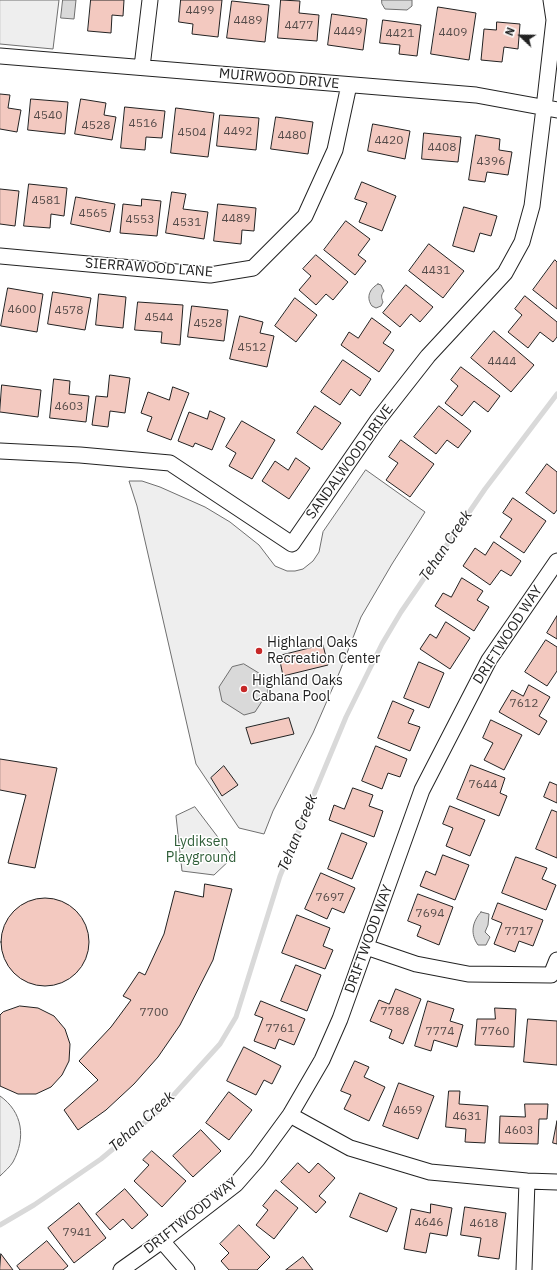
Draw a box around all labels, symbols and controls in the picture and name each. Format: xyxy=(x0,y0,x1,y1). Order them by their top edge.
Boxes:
house number: 4499 xyxy=(186,4,214,18)
house number: 4489 xyxy=(234,14,262,28)
north arrow xyxy=(501,16,541,56)
house number: 4477 xyxy=(285,19,313,33)
house number: 4449 xyxy=(334,25,362,39)
text: N xyxy=(502,25,518,38)
house number: 4409 xyxy=(439,26,467,40)
house number: 4421 xyxy=(386,27,414,41)
street label: MUIRWOOD DRIVE xyxy=(218,65,340,93)
house number: 4540 xyxy=(34,109,62,123)
house number: 4516 xyxy=(129,117,157,131)
house number: 4528 xyxy=(82,119,110,133)
house number: 4492 xyxy=(224,125,252,139)
house number: 4504 xyxy=(178,126,206,140)
house number: 4480 xyxy=(278,129,306,143)
house number: 4420 xyxy=(375,134,403,148)
house number: 4408 xyxy=(428,141,456,155)
house number: 4396 xyxy=(477,155,505,169)
house number: 4581 xyxy=(32,194,60,208)
house number: 4565 xyxy=(79,207,107,221)
house number: 4489 xyxy=(222,212,250,226)
house number: 4553 xyxy=(126,213,154,227)
house number: 4531 xyxy=(173,216,201,230)
street label: SIERRAWOOD LANE xyxy=(85,255,213,281)
house number: 4431 xyxy=(422,264,450,278)
house number: 4600 xyxy=(8,303,36,317)
house number: 4578 xyxy=(55,304,83,318)
house number: 4544 xyxy=(145,311,173,325)
house number: 4528 xyxy=(194,317,222,331)
house number: 4512 xyxy=(238,341,266,355)
house number: 4444 xyxy=(488,355,516,369)
house number: 4603 xyxy=(55,400,83,414)
street label: SANDALWOOD DRIVE xyxy=(303,401,397,523)
water label: Tehan Creek xyxy=(416,507,476,585)
street label: DRIFTWOOD WAY xyxy=(470,583,546,687)
place label: Highland Oaks Recreation Center xyxy=(267,635,380,668)
marker: Highland Oaks Recreation Center xyxy=(254,646,264,656)
place label: Highland Oaks Cabana Pool xyxy=(252,673,343,706)
marker: Highland Oaks Cabana Pool xyxy=(239,684,249,694)
house number: 7612 xyxy=(510,697,538,711)
house number: 7644 xyxy=(469,778,497,792)
water label: Tehan Creek xyxy=(274,792,322,874)
park label: Lydiksen Playground xyxy=(166,834,236,866)
street label: DRIFTWOOD WAY xyxy=(342,883,396,995)
house number: 7697 xyxy=(316,891,344,905)
house number: 7694 xyxy=(416,907,444,921)
house number: 7717 xyxy=(505,925,533,939)
house number: 7788 xyxy=(381,1005,409,1019)
house number: 7700 xyxy=(140,1006,168,1020)
house number: 7761 xyxy=(266,1022,294,1036)
house number: 7774 xyxy=(426,1025,454,1039)
house number: 7760 xyxy=(481,1025,509,1039)
water label: Tehan Creek xyxy=(106,1088,178,1156)
house number: 4659 xyxy=(394,1104,422,1118)
house number: 4631 xyxy=(453,1110,481,1124)
house number: 4603 xyxy=(505,1124,533,1138)
street label: DRIFTWOOD WAY xyxy=(141,1174,241,1258)
house number: 4646 xyxy=(415,1216,443,1230)
house number: 4618 xyxy=(470,1217,498,1231)
house number: 7941 xyxy=(63,1226,91,1240)

